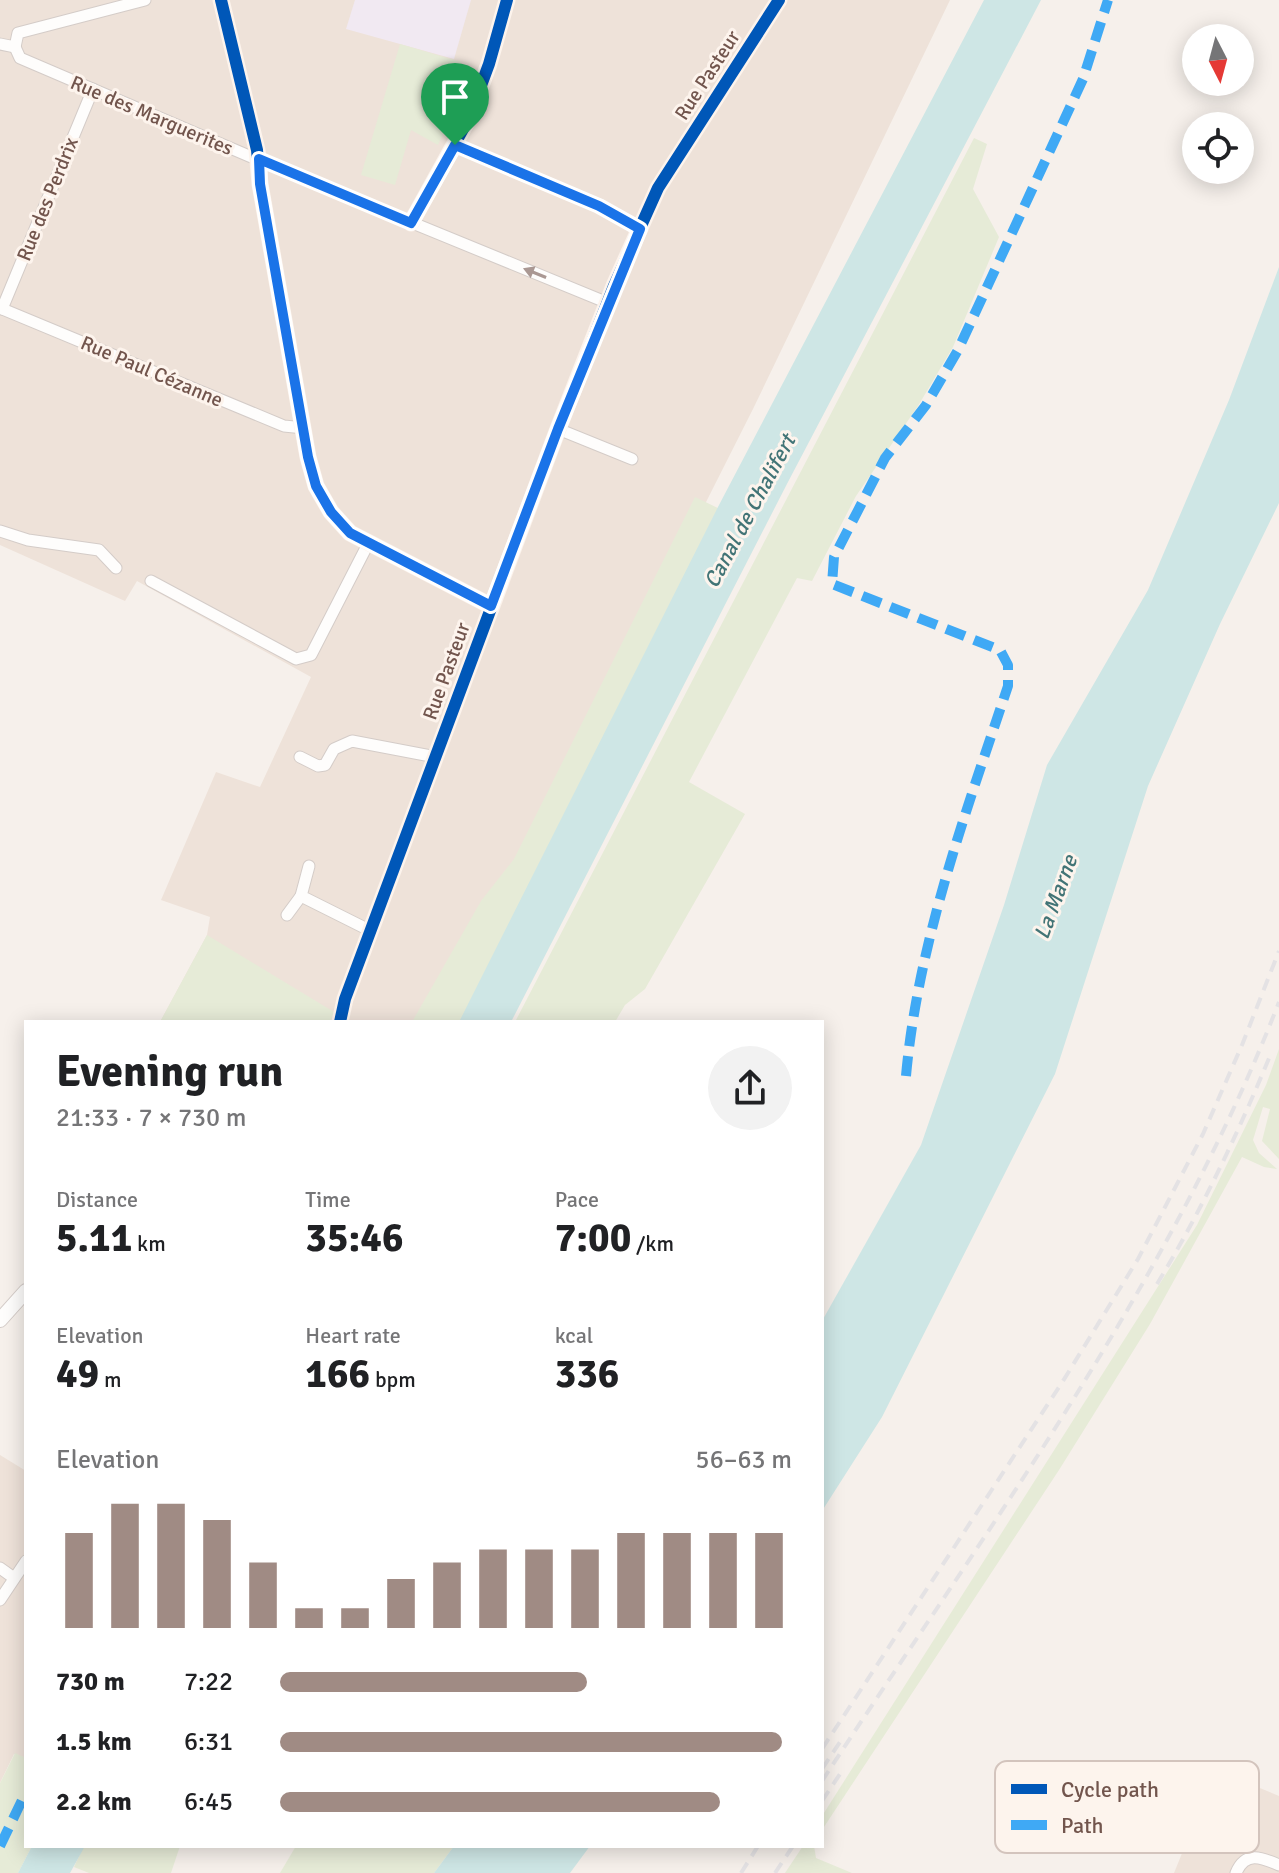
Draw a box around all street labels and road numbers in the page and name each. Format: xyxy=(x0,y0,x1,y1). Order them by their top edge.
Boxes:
street label: Rue Pasteur xyxy=(669,25,746,125)
street label: Rue des Marguerites xyxy=(67,70,237,161)
street label: Rue des Perdrix xyxy=(11,134,84,265)
street label: Rue Paul Cézanne xyxy=(77,330,227,413)
street label: Rue Pasteur xyxy=(417,618,476,723)

